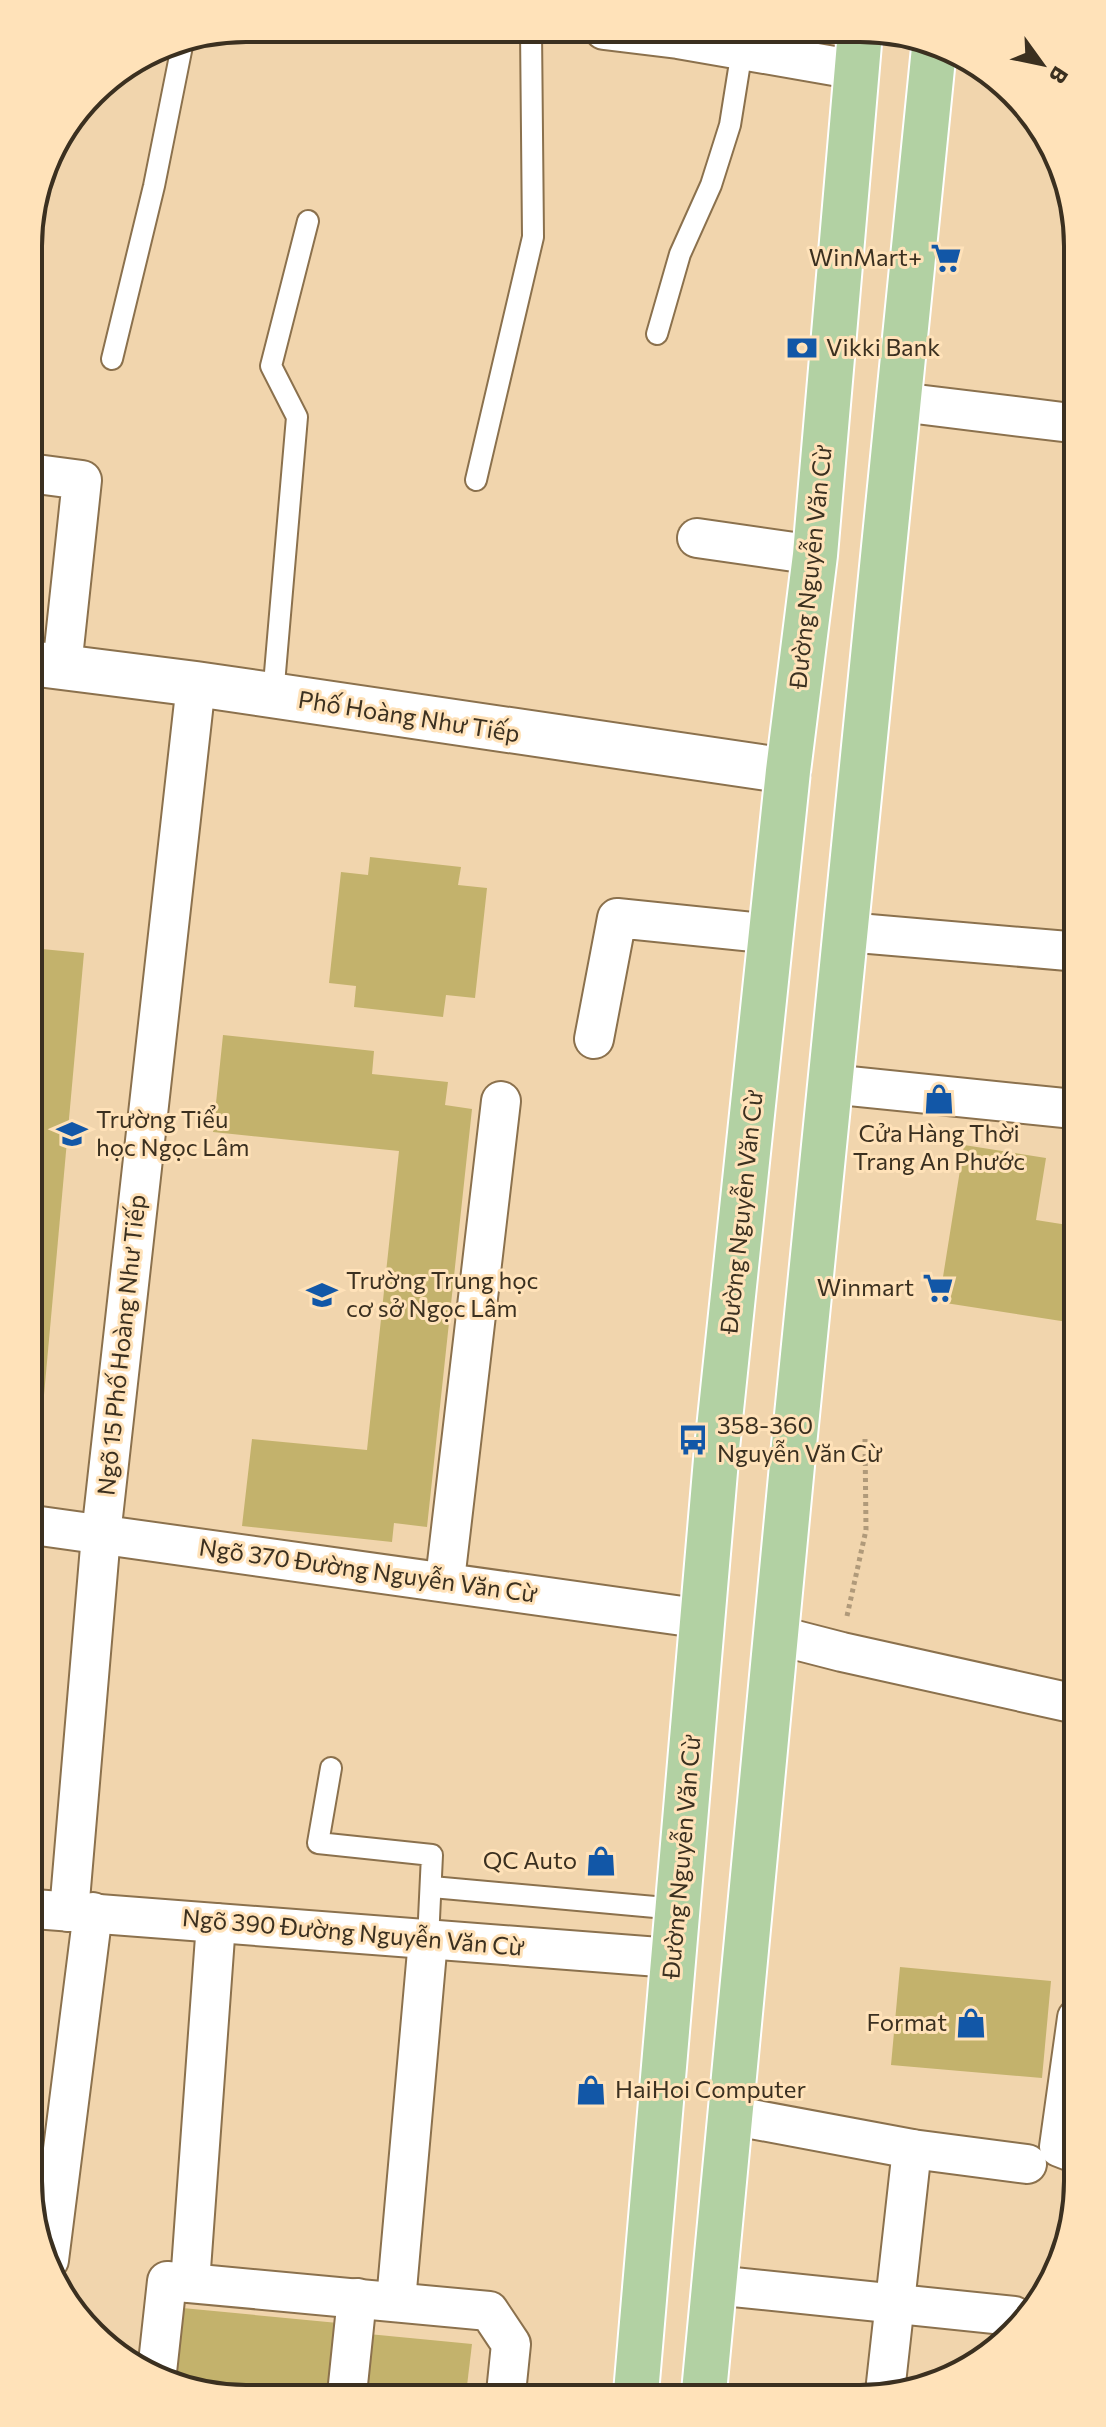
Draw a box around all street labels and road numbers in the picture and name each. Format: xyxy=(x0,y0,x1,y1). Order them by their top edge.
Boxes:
street label: Đường Nguyễn Văn Cừ xyxy=(782,443,837,691)
street label: Phố Hoàng Như Tiếp xyxy=(296,684,522,747)
street label: Đường Nguyễn Văn Cừ xyxy=(713,1088,768,1336)
street label: Ngõ 15 Phố Hoàng Như Tiếp xyxy=(90,1193,151,1497)
street label: Ngõ 370 Đường Nguyễn Văn Cừ xyxy=(197,1531,540,1608)
street label: Đường Nguyễn Văn Cừ xyxy=(655,1733,706,1981)
street label: Ngõ 390 Đường Nguyễn Văn Cừ xyxy=(181,1902,526,1961)

